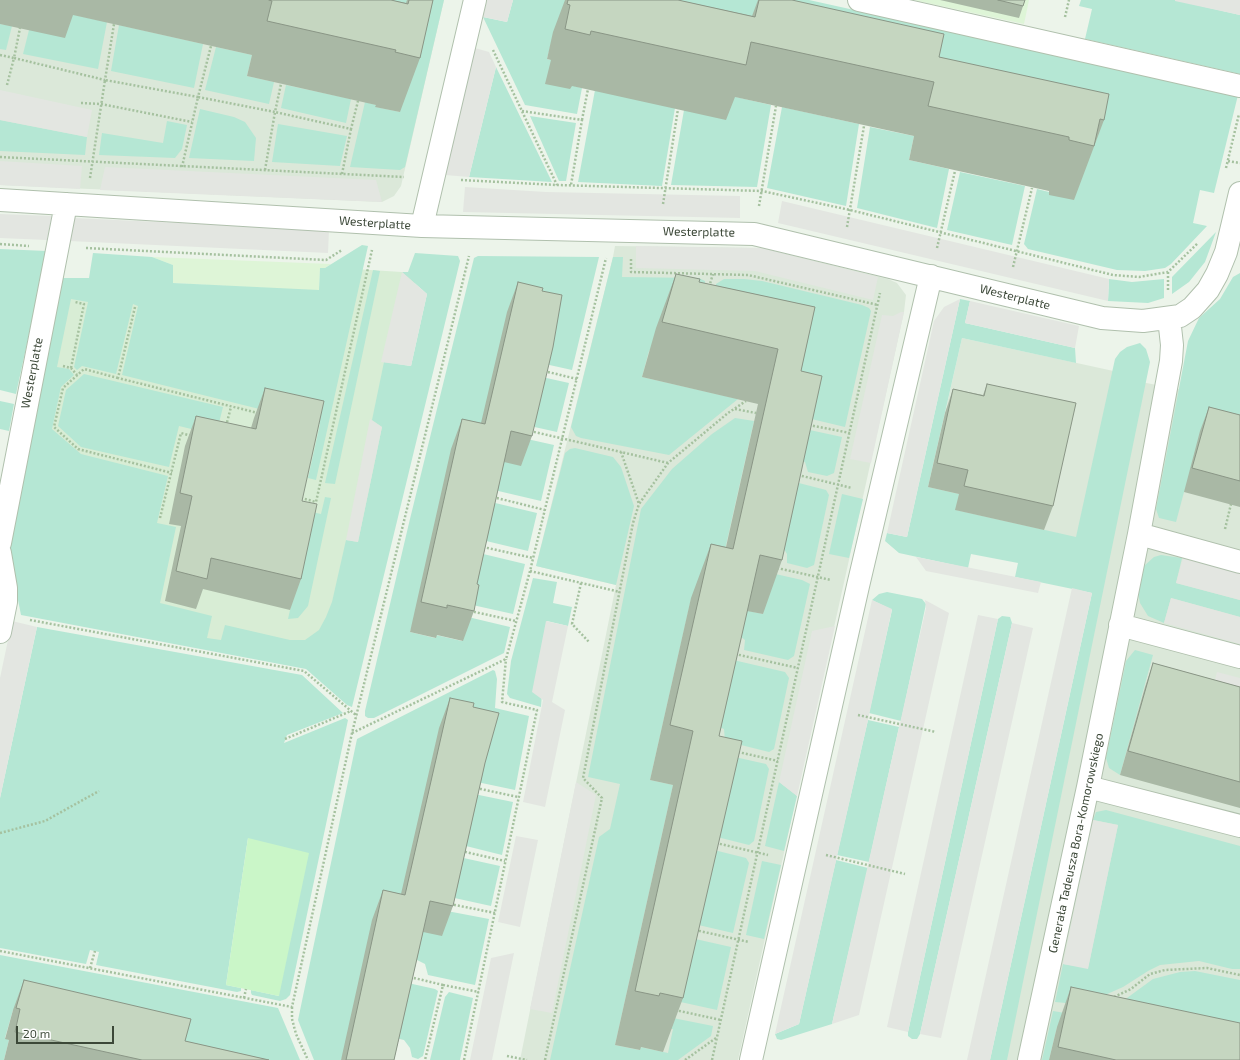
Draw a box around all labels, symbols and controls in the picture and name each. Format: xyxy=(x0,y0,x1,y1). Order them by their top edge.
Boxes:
street label: Westerplatte xyxy=(338,213,412,233)
street label: Westerplatte xyxy=(663,224,735,240)
street label: Westerplatte xyxy=(978,281,1052,313)
street label: Westerplatte xyxy=(18,336,46,410)
street label: Generała Tadeusza Bora-Komorowskiego xyxy=(1046,732,1106,954)
scale bar xyxy=(18,1018,116,1044)
text: 20 m xyxy=(23,1026,50,1040)

